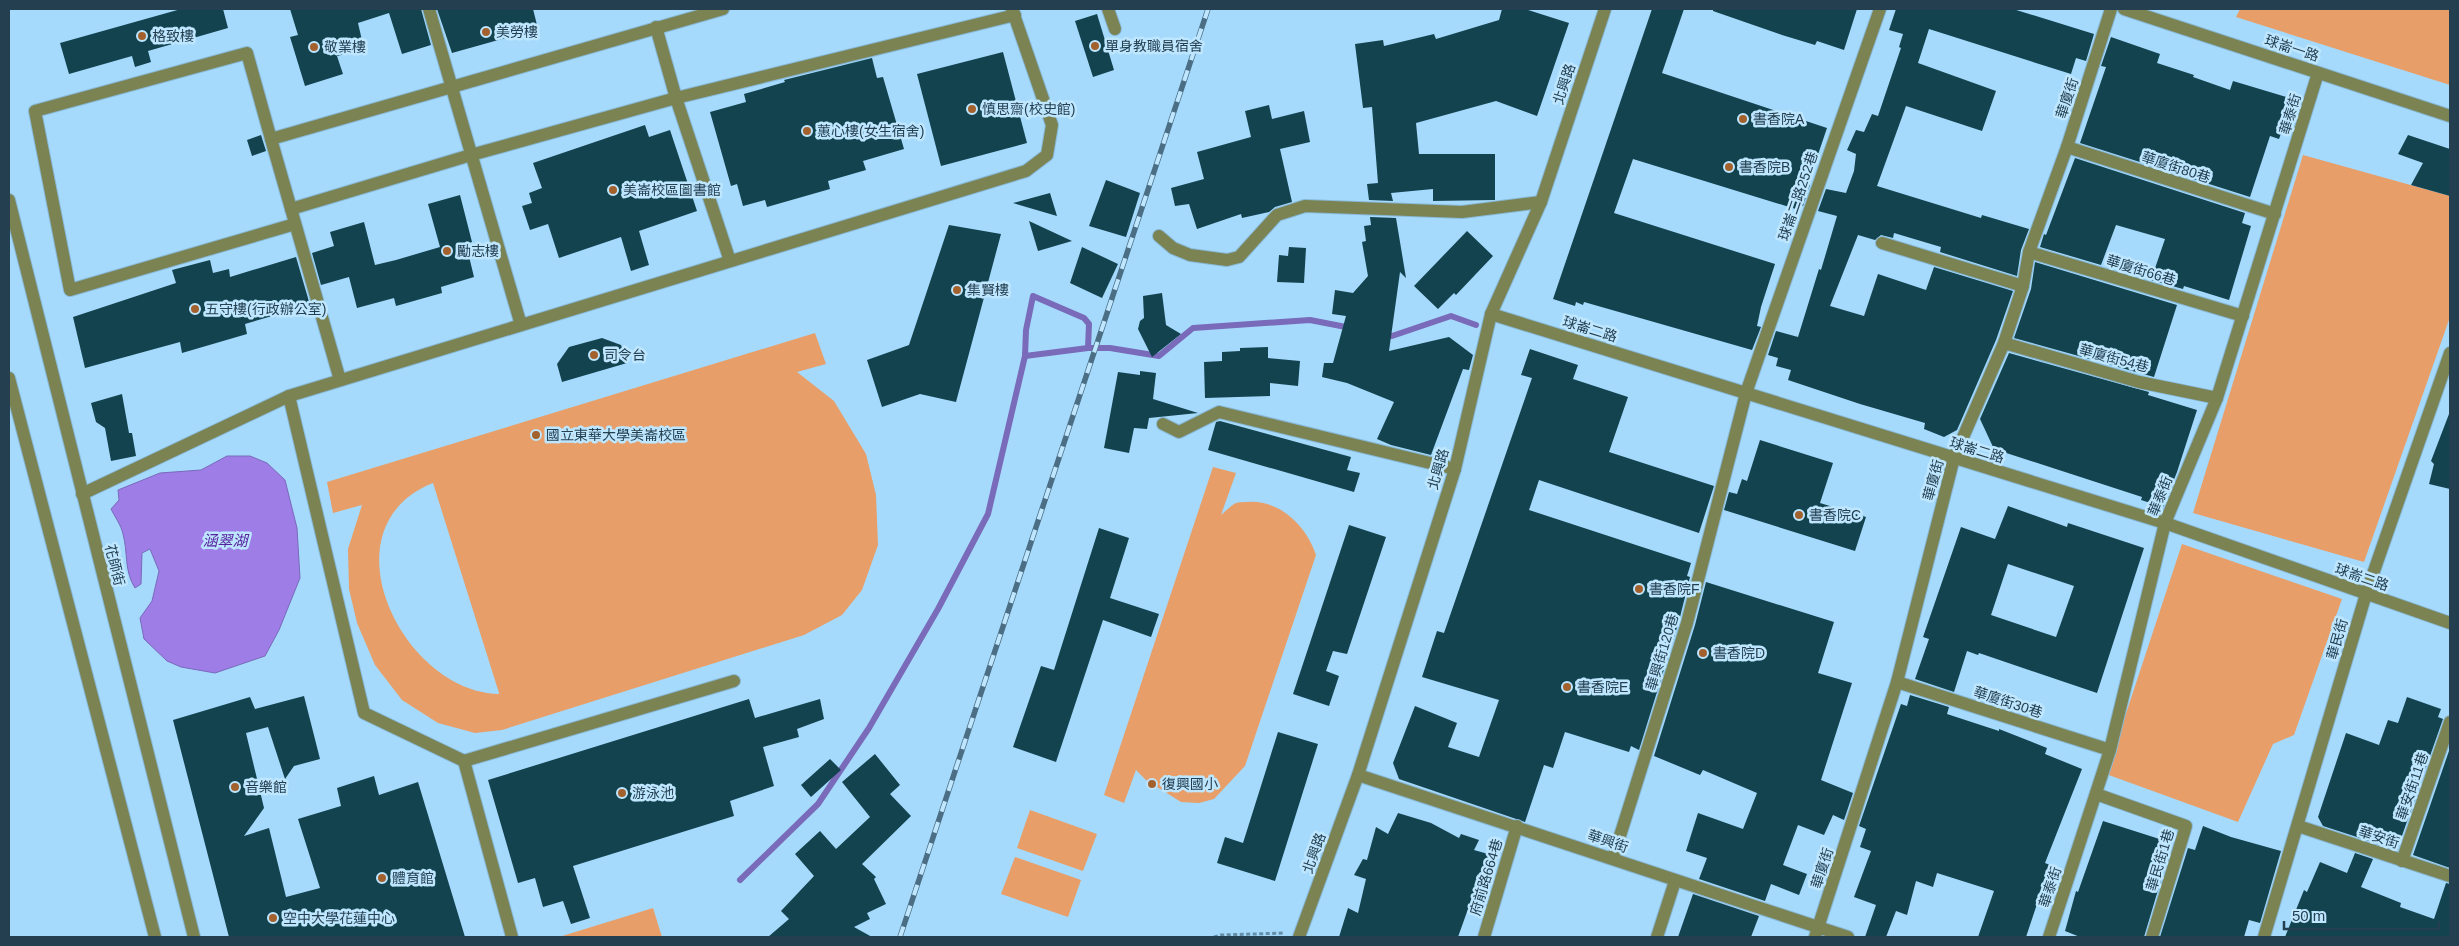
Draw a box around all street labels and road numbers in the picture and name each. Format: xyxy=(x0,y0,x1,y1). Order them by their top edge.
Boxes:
street label: 球崙一路 xyxy=(2263,32,2321,64)
street label: 北興路 xyxy=(1550,62,1578,106)
street label: 華廈街 xyxy=(2053,76,2081,120)
street label: 華泰街 xyxy=(2276,92,2304,136)
street label: 華廈街80巷 xyxy=(2139,148,2213,186)
street label: 球崙二路252巷 xyxy=(1775,149,1821,243)
street label: 華廈街66巷 xyxy=(2104,252,2178,288)
street label: 球崙二路 xyxy=(1561,313,1619,345)
street label: 華廈街54巷 xyxy=(2077,341,2151,375)
street label: 球崙二路 xyxy=(1948,434,2006,466)
street label: 北興路 xyxy=(1425,447,1451,491)
street label: 華廈街 xyxy=(1920,458,1946,502)
street label: 華泰街 xyxy=(2145,474,2175,518)
street label: 花師街 xyxy=(102,543,128,587)
street label: 球崙二路 xyxy=(2333,560,2391,594)
street label: 華興街120巷 xyxy=(1643,612,1681,692)
street label: 華民街 xyxy=(2324,617,2350,661)
street label: 華廈街30巷 xyxy=(1971,683,2045,721)
street label: 華安街11巷 xyxy=(2393,750,2431,822)
street label: 華安街 xyxy=(2357,823,2401,851)
street label: 華興街 xyxy=(1586,827,1630,855)
street label: 華民街1巷 xyxy=(2143,827,2177,893)
street label: 北興路 xyxy=(1299,831,1329,875)
street label: 府前路664巷 xyxy=(1467,837,1505,917)
street label: 華廈街 xyxy=(1808,846,1836,890)
street label: 華泰街 xyxy=(2036,865,2064,909)

